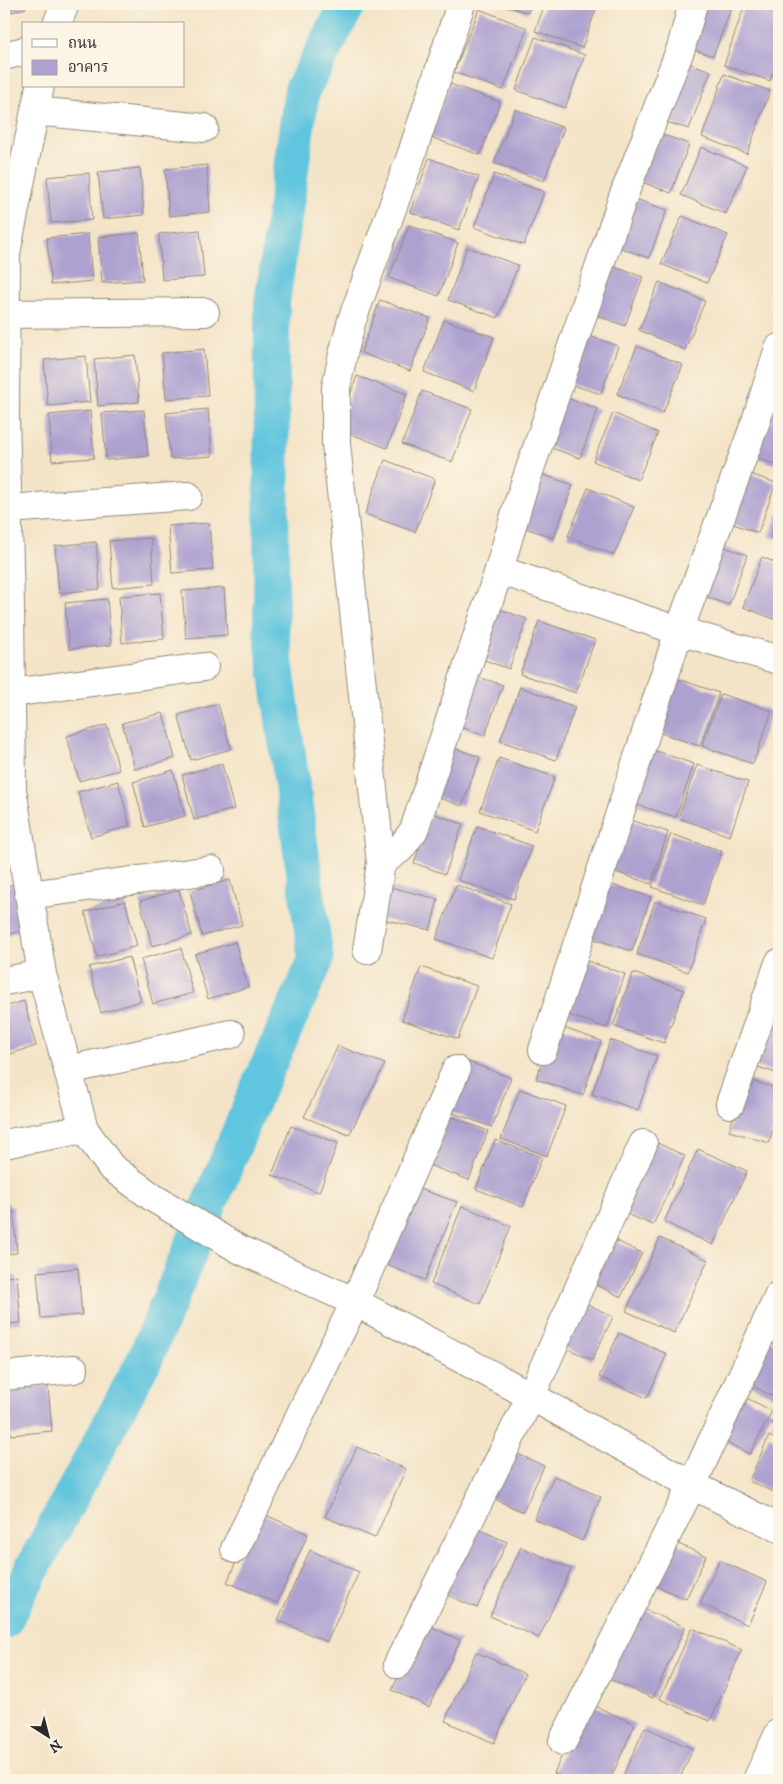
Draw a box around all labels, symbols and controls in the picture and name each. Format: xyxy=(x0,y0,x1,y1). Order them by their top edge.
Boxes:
legend xyxy=(22,22,185,88)
text: ถนน xyxy=(68,34,97,53)
text: อาคาร xyxy=(68,58,108,77)
north arrow xyxy=(22,1712,72,1762)
text: N xyxy=(45,1735,65,1757)

